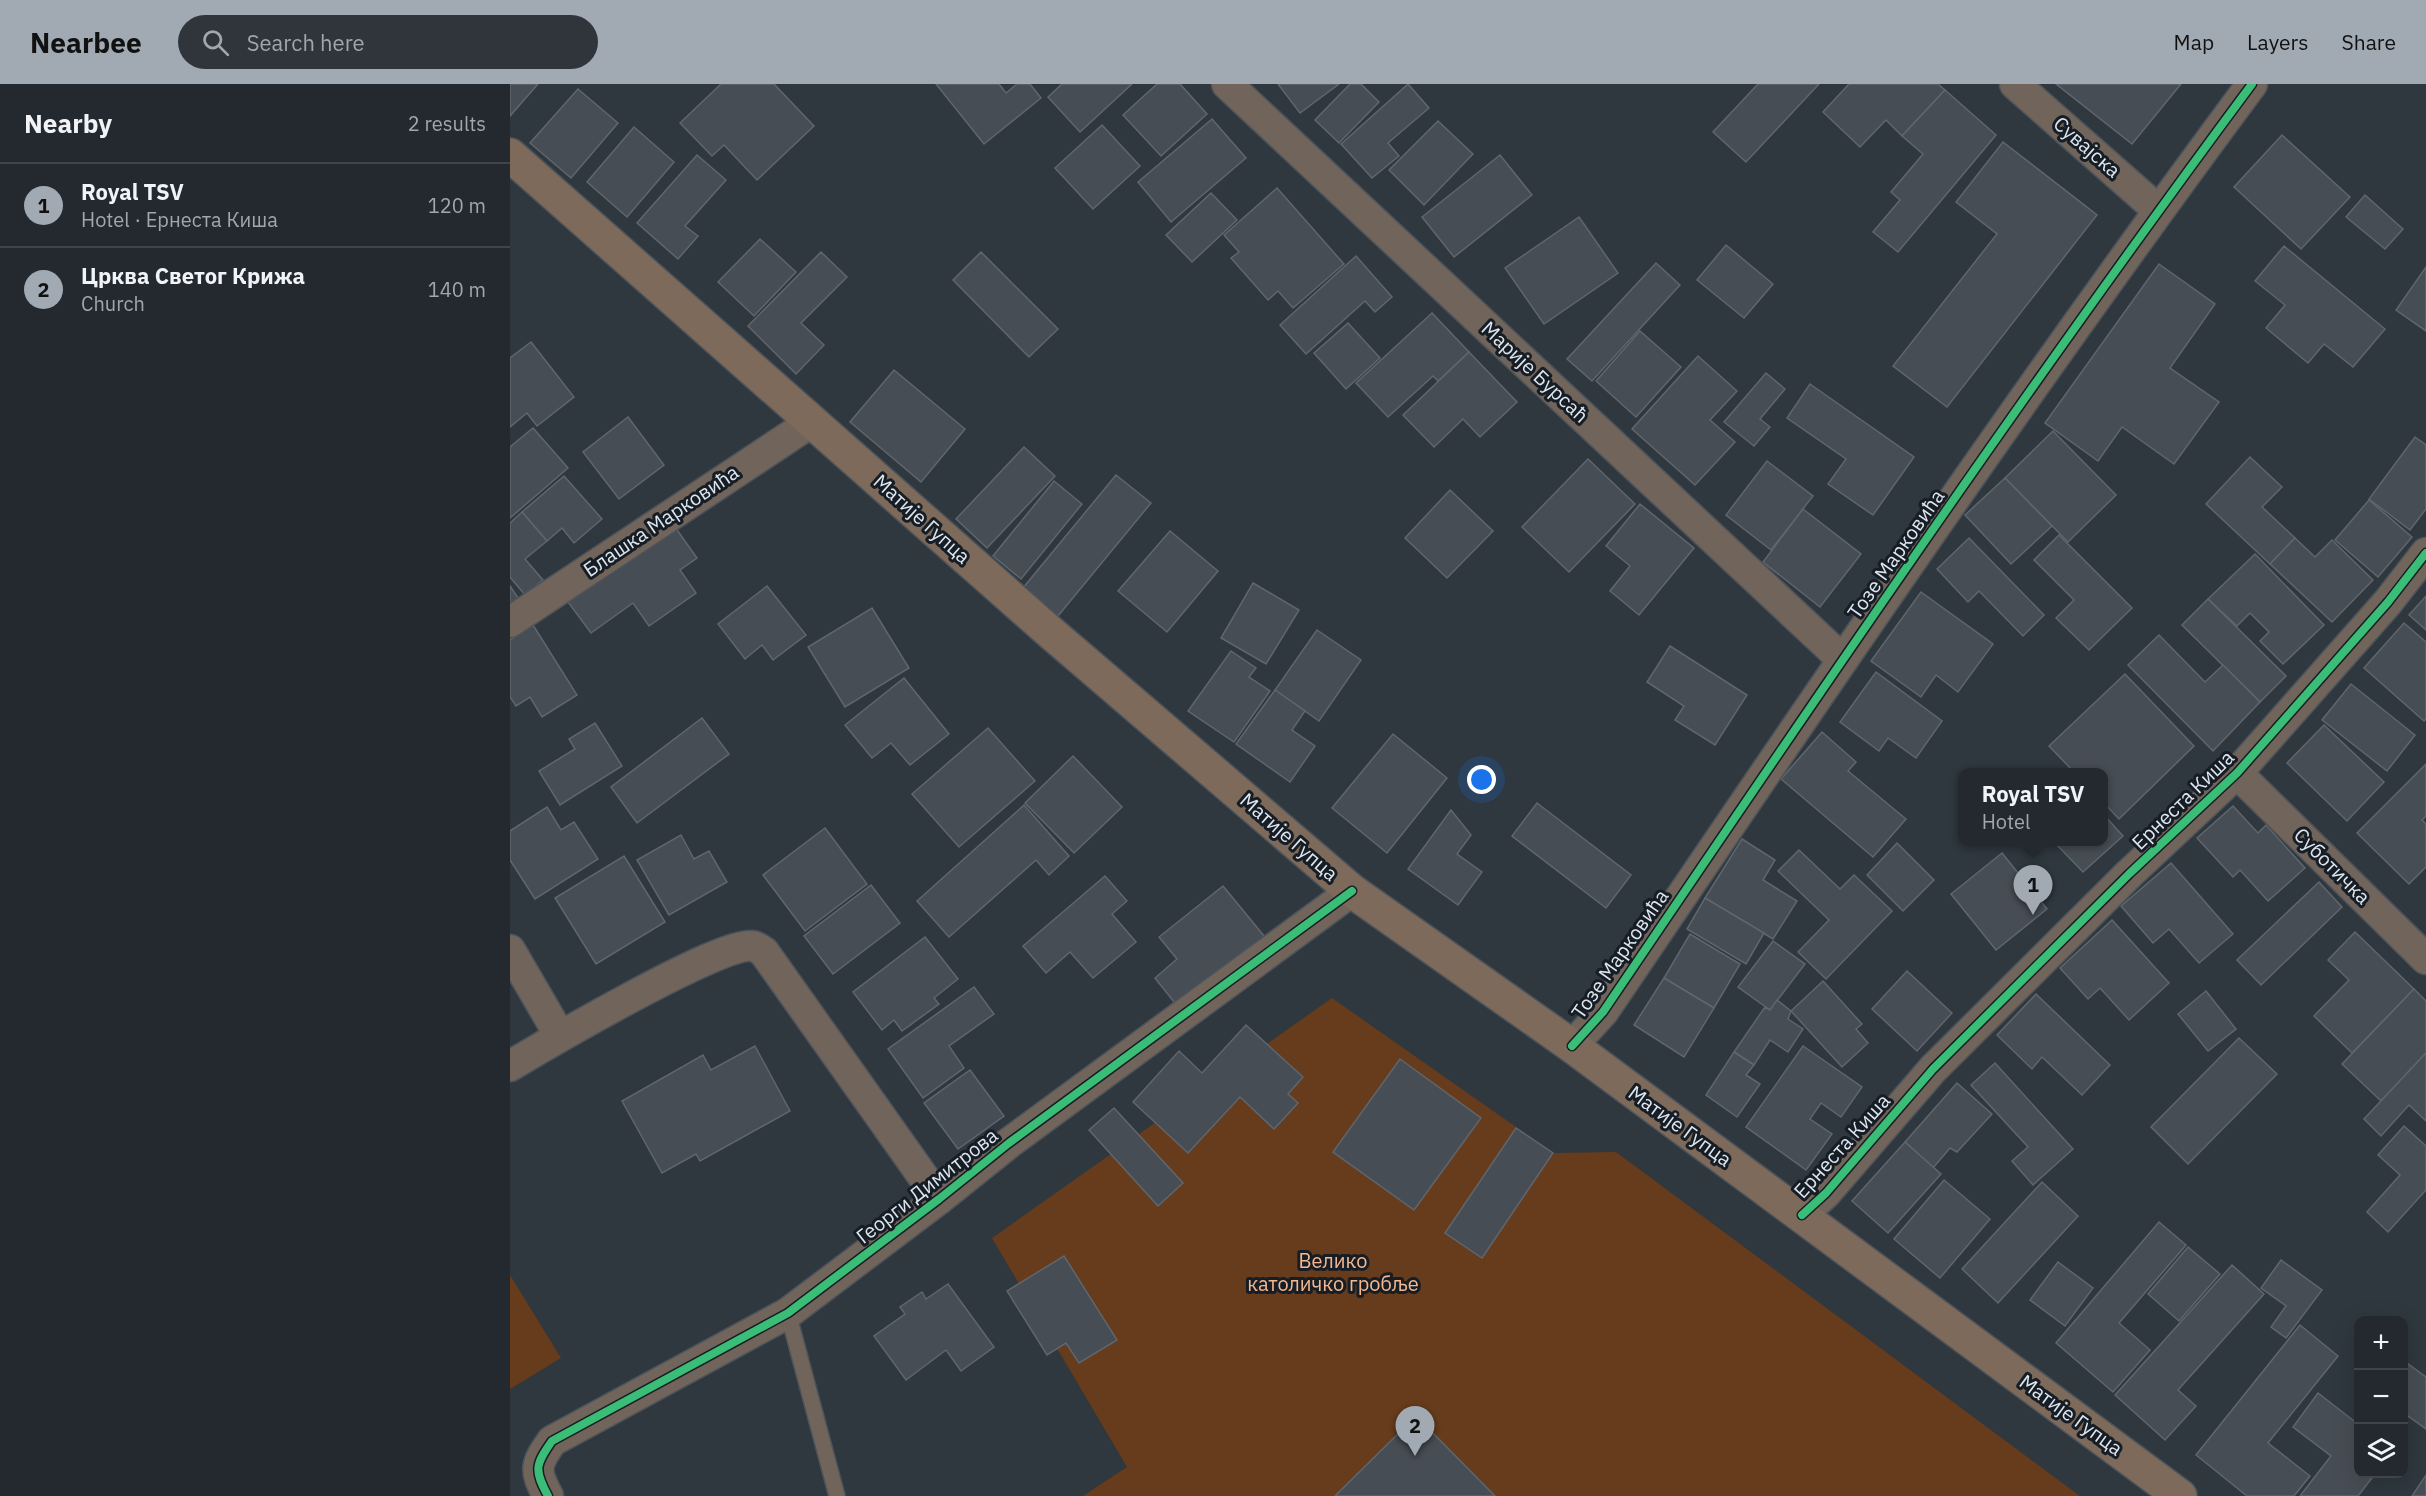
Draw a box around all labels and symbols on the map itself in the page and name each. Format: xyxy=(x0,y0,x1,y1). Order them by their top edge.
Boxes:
street label: Сувајска xyxy=(2048,110,2127,183)
street label: Марије Бурсаћ xyxy=(1476,315,1595,428)
street label: Блашка Марковића xyxy=(578,458,744,583)
street label: Матије Гупца xyxy=(868,468,977,570)
street label: Тозе Марковића xyxy=(1841,483,1951,624)
street label: Ернеста Киша xyxy=(2126,744,2240,855)
your location xyxy=(1467,765,1496,794)
street label: Матије Гупца xyxy=(1235,786,1344,887)
street label: Суботичка xyxy=(2288,821,2377,910)
pin: 1 xyxy=(2014,866,2053,915)
street label: Тозе Марковића xyxy=(1565,883,1675,1024)
street label: Матије Гупца xyxy=(1623,1079,1738,1172)
street label: Ернеста Киша xyxy=(1787,1087,1896,1204)
street label: Георги Димитрова xyxy=(850,1122,1003,1249)
park label: Велико католичко гробље xyxy=(1247,1247,1419,1297)
street label: Матије Гупца xyxy=(2014,1368,2129,1461)
pin: 2 xyxy=(1396,1406,1434,1456)

